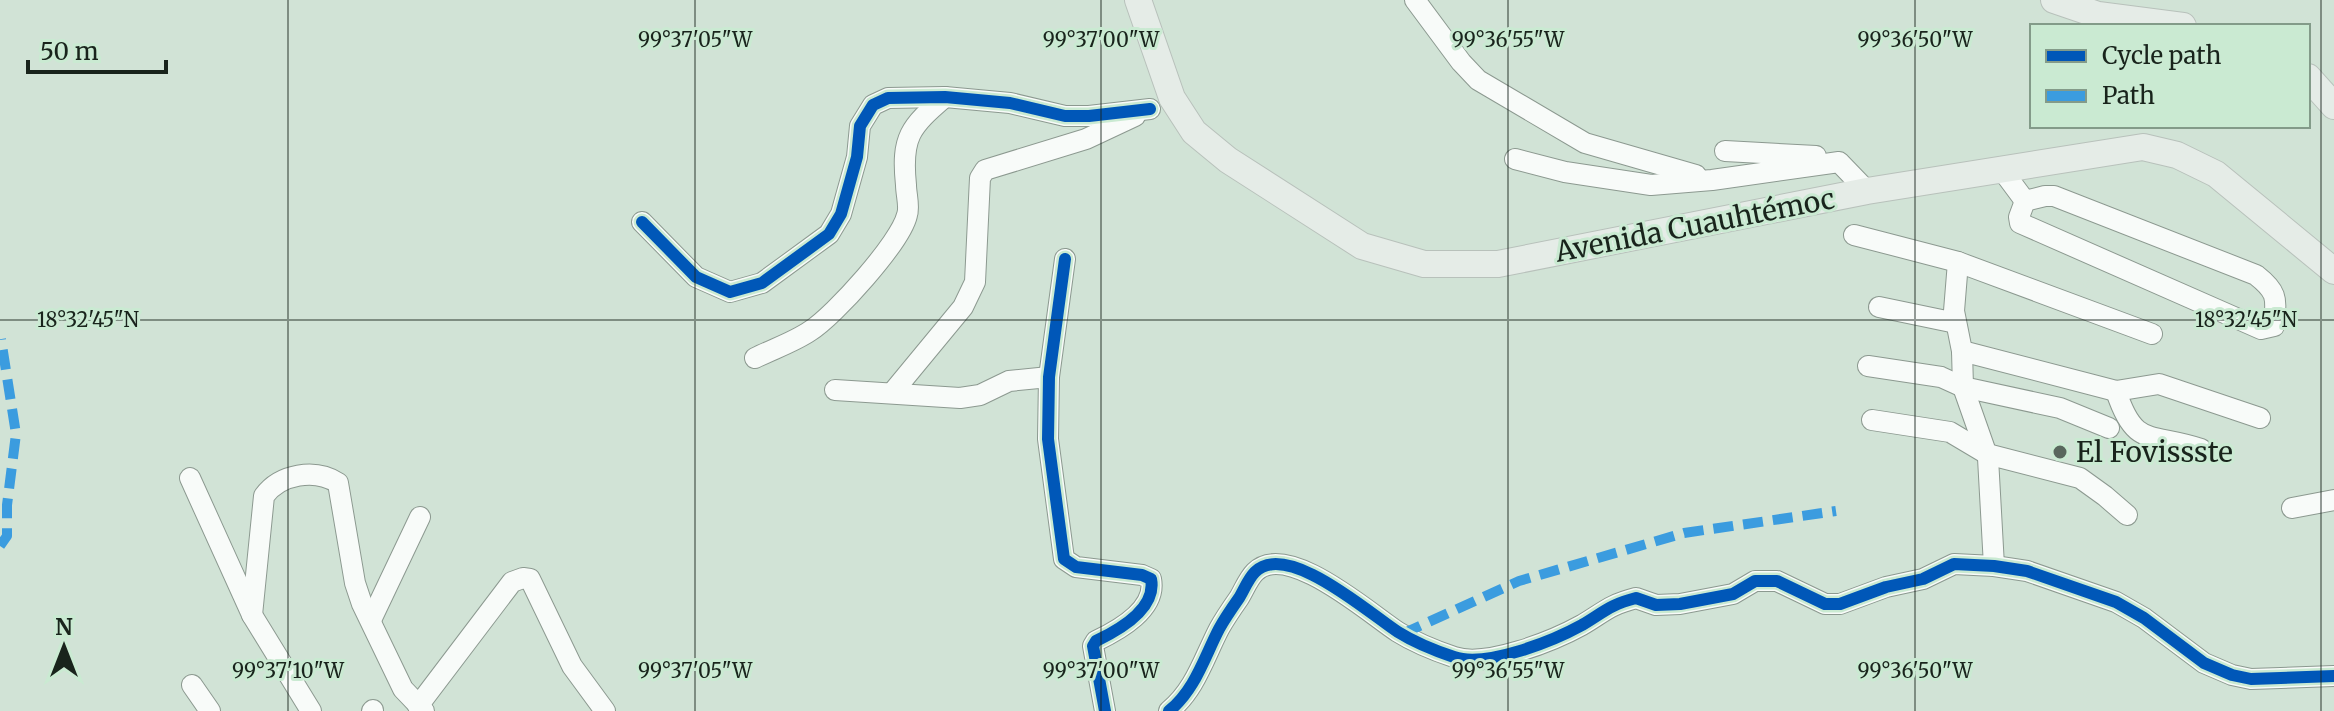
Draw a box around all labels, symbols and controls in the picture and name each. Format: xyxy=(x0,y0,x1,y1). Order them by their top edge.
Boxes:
scale bar xyxy=(28,24,166,74)
legend xyxy=(2030,24,2310,128)
text: 99°37'05"W xyxy=(638,27,753,52)
text: 99°37'00"W xyxy=(1043,27,1160,52)
text: 99°36'55"W xyxy=(1452,27,1565,52)
text: 99°36'50"W xyxy=(1858,27,1974,52)
text: 50 m xyxy=(40,36,99,67)
text: Cycle path xyxy=(2102,40,2221,71)
text: Path xyxy=(2102,80,2155,111)
street label: Avenida Cuauhtémoc xyxy=(1551,180,1838,270)
text: 18°32'45"N xyxy=(37,307,139,332)
text: 18°32'45"N xyxy=(2195,307,2297,332)
place label: El Fovissste xyxy=(2076,434,2233,470)
marker: El Fovissste xyxy=(2051,443,2069,461)
north arrow xyxy=(24,607,104,687)
text: N xyxy=(55,613,73,641)
text: 99°37'10"W xyxy=(232,658,345,683)
text: 99°37'05"W xyxy=(638,658,753,683)
text: 99°37'00"W xyxy=(1043,658,1160,683)
text: 99°36'55"W xyxy=(1452,658,1565,683)
text: 99°36'50"W xyxy=(1858,658,1974,683)

